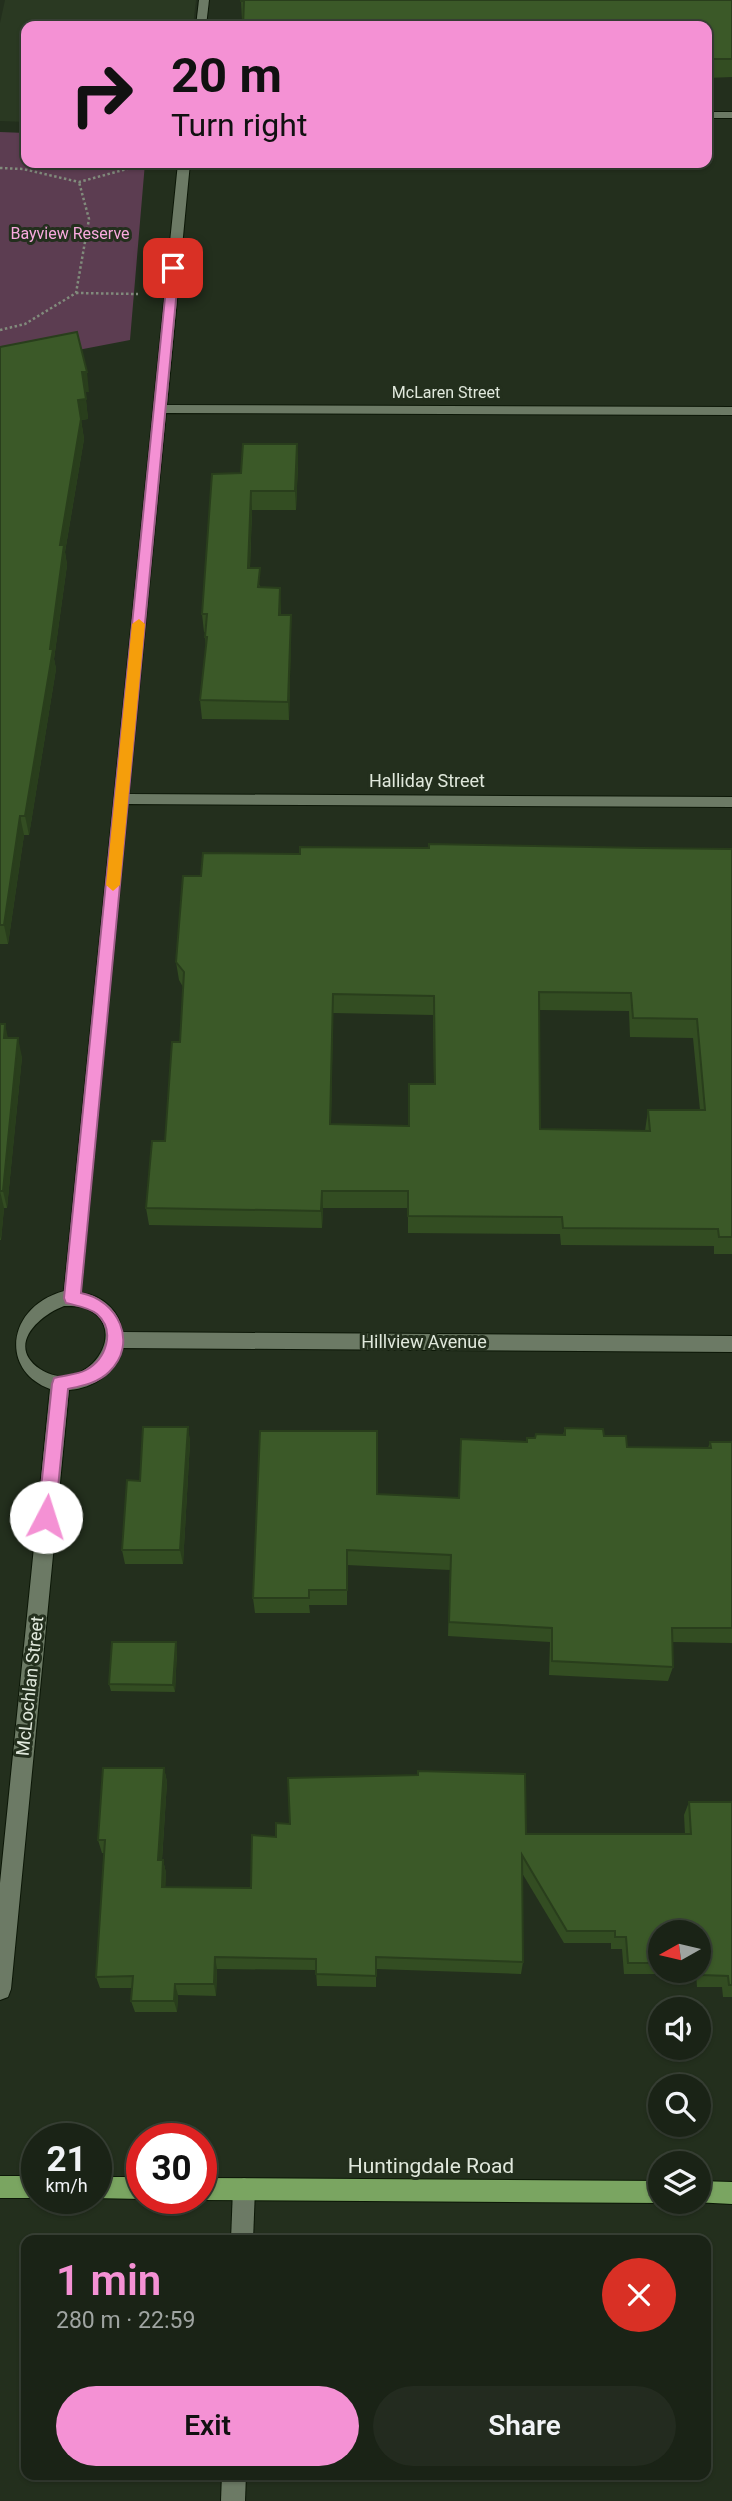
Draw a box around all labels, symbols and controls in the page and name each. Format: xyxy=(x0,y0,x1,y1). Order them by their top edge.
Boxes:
text: 20 m xyxy=(171,47,282,104)
icon: right xyxy=(56,49,147,140)
text: Turn right xyxy=(171,106,307,144)
park label: Bayview Reserve xyxy=(10,224,130,243)
pin xyxy=(143,238,203,298)
icon: arrive xyxy=(154,249,192,287)
street label: McLaren Street xyxy=(392,383,500,402)
street label: Halliday Street xyxy=(369,770,485,791)
street label: Hillview Avenue xyxy=(361,1331,487,1352)
position arrow xyxy=(9,1480,83,1554)
street label: McLochlan Street xyxy=(12,1615,47,1757)
north arrow xyxy=(648,1920,710,1983)
map controls xyxy=(648,1920,711,2214)
button: sound xyxy=(648,1997,711,2060)
button: search xyxy=(648,2074,711,2137)
speed limit sign: 30 xyxy=(126,2123,217,2214)
text: 21 xyxy=(46,2139,87,2180)
button: layers xyxy=(648,2151,711,2214)
street label: Huntingdale Road xyxy=(348,2154,514,2178)
text: km/h xyxy=(45,2175,88,2196)
text: 1 min xyxy=(56,2256,161,2305)
button: close xyxy=(602,2258,676,2332)
text: 280 m · 22:59 xyxy=(56,2307,195,2334)
button: Exit xyxy=(56,2386,359,2466)
button: Share xyxy=(373,2386,676,2466)

